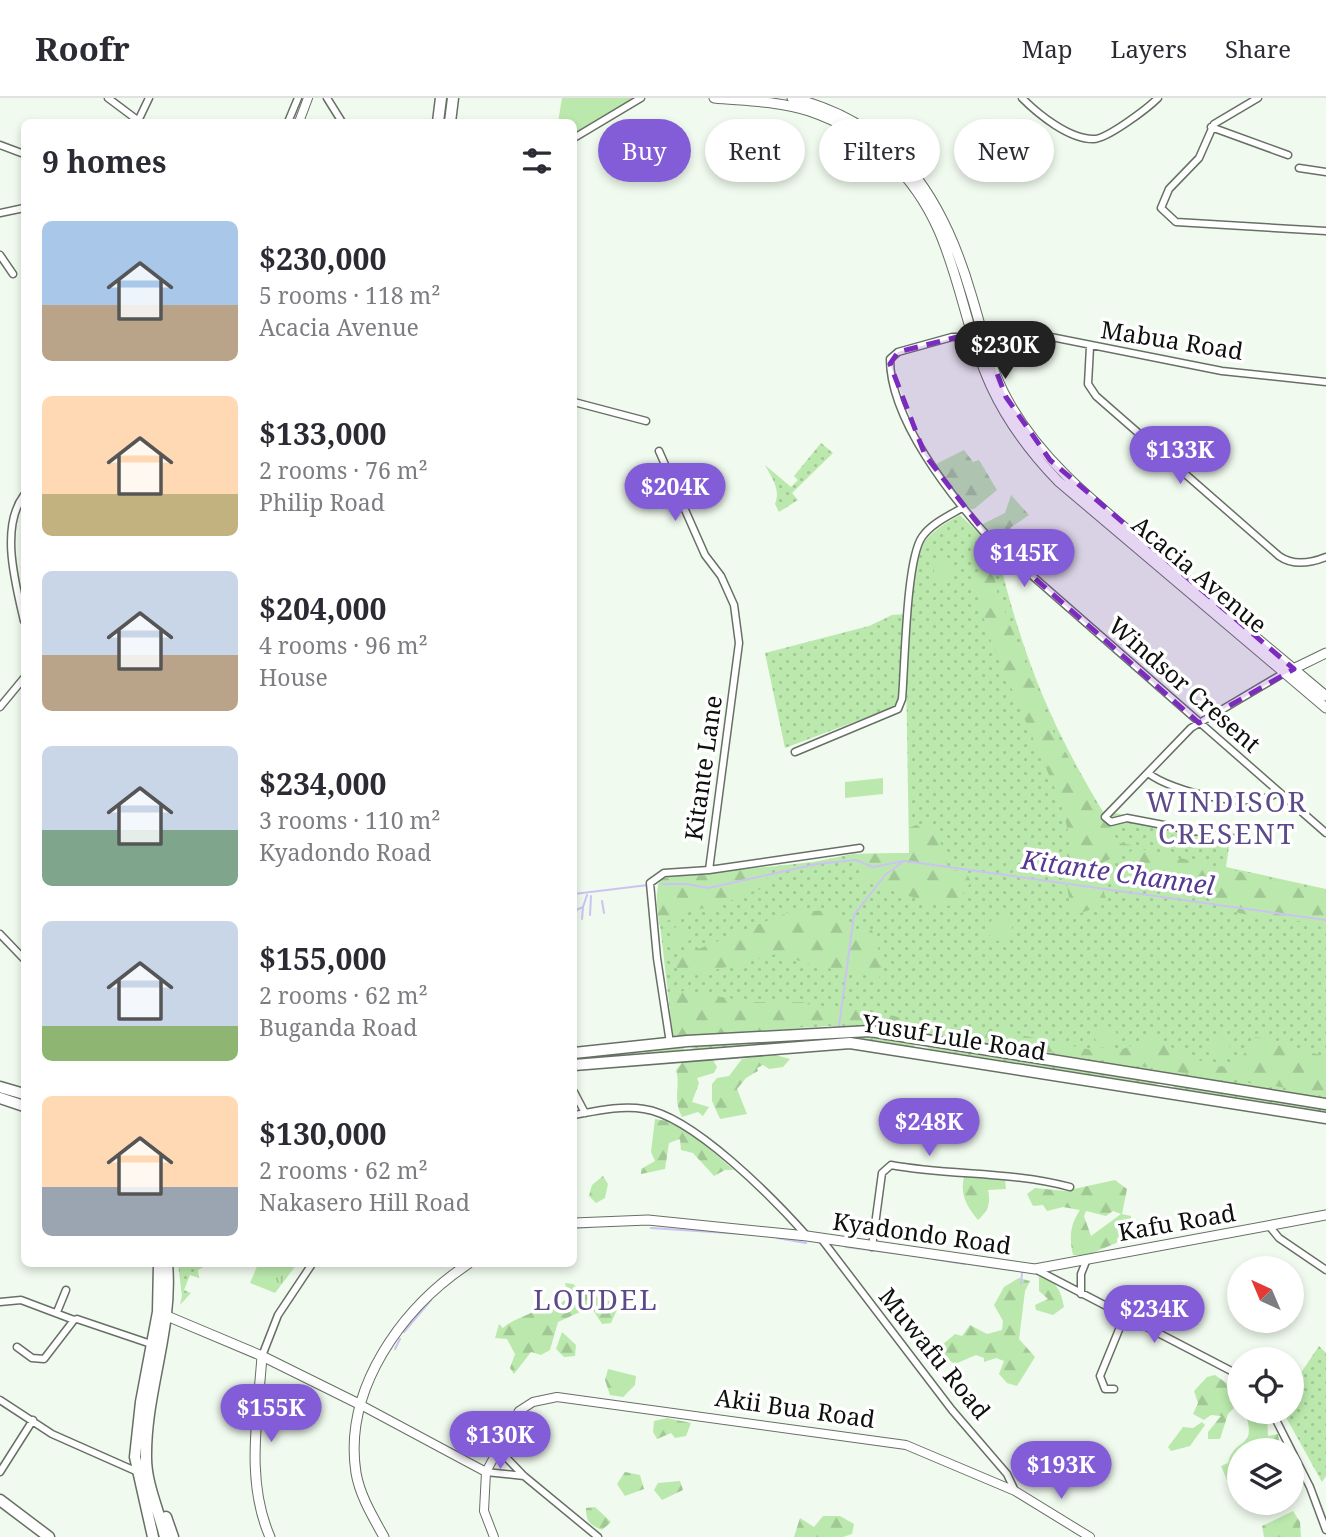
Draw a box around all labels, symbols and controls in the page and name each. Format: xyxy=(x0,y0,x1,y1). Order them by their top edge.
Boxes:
text: Roofr xyxy=(35,26,130,71)
text: Map xyxy=(1022,32,1073,65)
text: Layers xyxy=(1111,32,1187,65)
text: Share xyxy=(1225,32,1291,65)
chip: Buy xyxy=(598,119,691,182)
chip: Rent xyxy=(705,119,805,182)
chip: Filters xyxy=(819,119,940,182)
chip: New xyxy=(954,119,1054,182)
text: 9 homes xyxy=(42,141,166,182)
icon: filters xyxy=(518,142,556,180)
text: $230,000 xyxy=(259,238,386,279)
icon: home xyxy=(98,249,182,333)
text: 5 rooms · 118 m² xyxy=(259,279,441,311)
text: Acacia Avenue xyxy=(259,311,419,343)
street label: Mabua Road xyxy=(1099,312,1246,367)
pin: $230K xyxy=(956,322,1054,381)
text: $230K xyxy=(971,328,1039,360)
text: $133,000 xyxy=(259,413,386,454)
icon: home xyxy=(98,424,182,508)
pin: $133K xyxy=(1131,426,1229,486)
text: $133K xyxy=(1146,433,1214,465)
text: 2 rooms · 76 m² xyxy=(259,454,428,486)
pin: $204K xyxy=(626,464,724,523)
text: $204K xyxy=(641,470,709,502)
text: Philip Road xyxy=(259,486,385,518)
street label: Acacia Avenue xyxy=(1125,508,1274,640)
pin: $145K xyxy=(975,530,1073,589)
text: $145K xyxy=(990,536,1058,568)
text: $204,000 xyxy=(259,588,386,629)
icon: home xyxy=(98,599,182,683)
street label: Windsor Cresent xyxy=(1102,609,1268,759)
text: 4 rooms · 96 m² xyxy=(259,629,428,661)
text: House xyxy=(259,661,328,693)
street label: Kitante Lane xyxy=(676,693,729,842)
text: $234,000 xyxy=(259,763,386,804)
icon: home xyxy=(98,774,182,858)
district label: WINDISOR CRESENT xyxy=(1146,782,1308,852)
text: 3 rooms · 110 m² xyxy=(259,804,441,836)
text: Kyadondo Road xyxy=(259,836,431,868)
water label: Kitante Channel xyxy=(1018,841,1217,903)
text: $155,000 xyxy=(259,938,386,979)
icon: home xyxy=(98,949,182,1033)
text: 2 rooms · 62 m² xyxy=(259,979,428,1011)
street label: Yusuf Lule Road xyxy=(859,1006,1049,1067)
text: Buganda Road xyxy=(259,1011,417,1043)
pin: $248K xyxy=(880,1098,978,1158)
text: $248K xyxy=(895,1105,963,1137)
text: $130,000 xyxy=(259,1113,386,1154)
icon: home xyxy=(98,1124,182,1208)
text: 2 rooms · 62 m² xyxy=(259,1154,428,1186)
text: Nakasero Hill Road xyxy=(259,1186,470,1218)
street label: Kafu Road xyxy=(1116,1195,1238,1248)
street label: Kyadondo Road xyxy=(831,1204,1014,1261)
north arrow xyxy=(1227,1256,1304,1334)
map controls xyxy=(1227,1256,1304,1515)
district label: LOUDEL xyxy=(533,1280,659,1318)
street label: Muwafu Road xyxy=(872,1280,999,1426)
pin: $234K xyxy=(1105,1286,1203,1345)
text: $234K xyxy=(1120,1292,1188,1324)
button: locate xyxy=(1227,1347,1304,1424)
street label: Akii Bua Road xyxy=(713,1380,878,1435)
pin: $155K xyxy=(222,1384,320,1444)
text: $155K xyxy=(237,1391,305,1423)
pin: $130K xyxy=(451,1412,549,1471)
text: $130K xyxy=(466,1418,534,1450)
button: layers xyxy=(1227,1438,1304,1515)
pin: $193K xyxy=(1012,1442,1110,1501)
text: $193K xyxy=(1027,1448,1095,1480)

